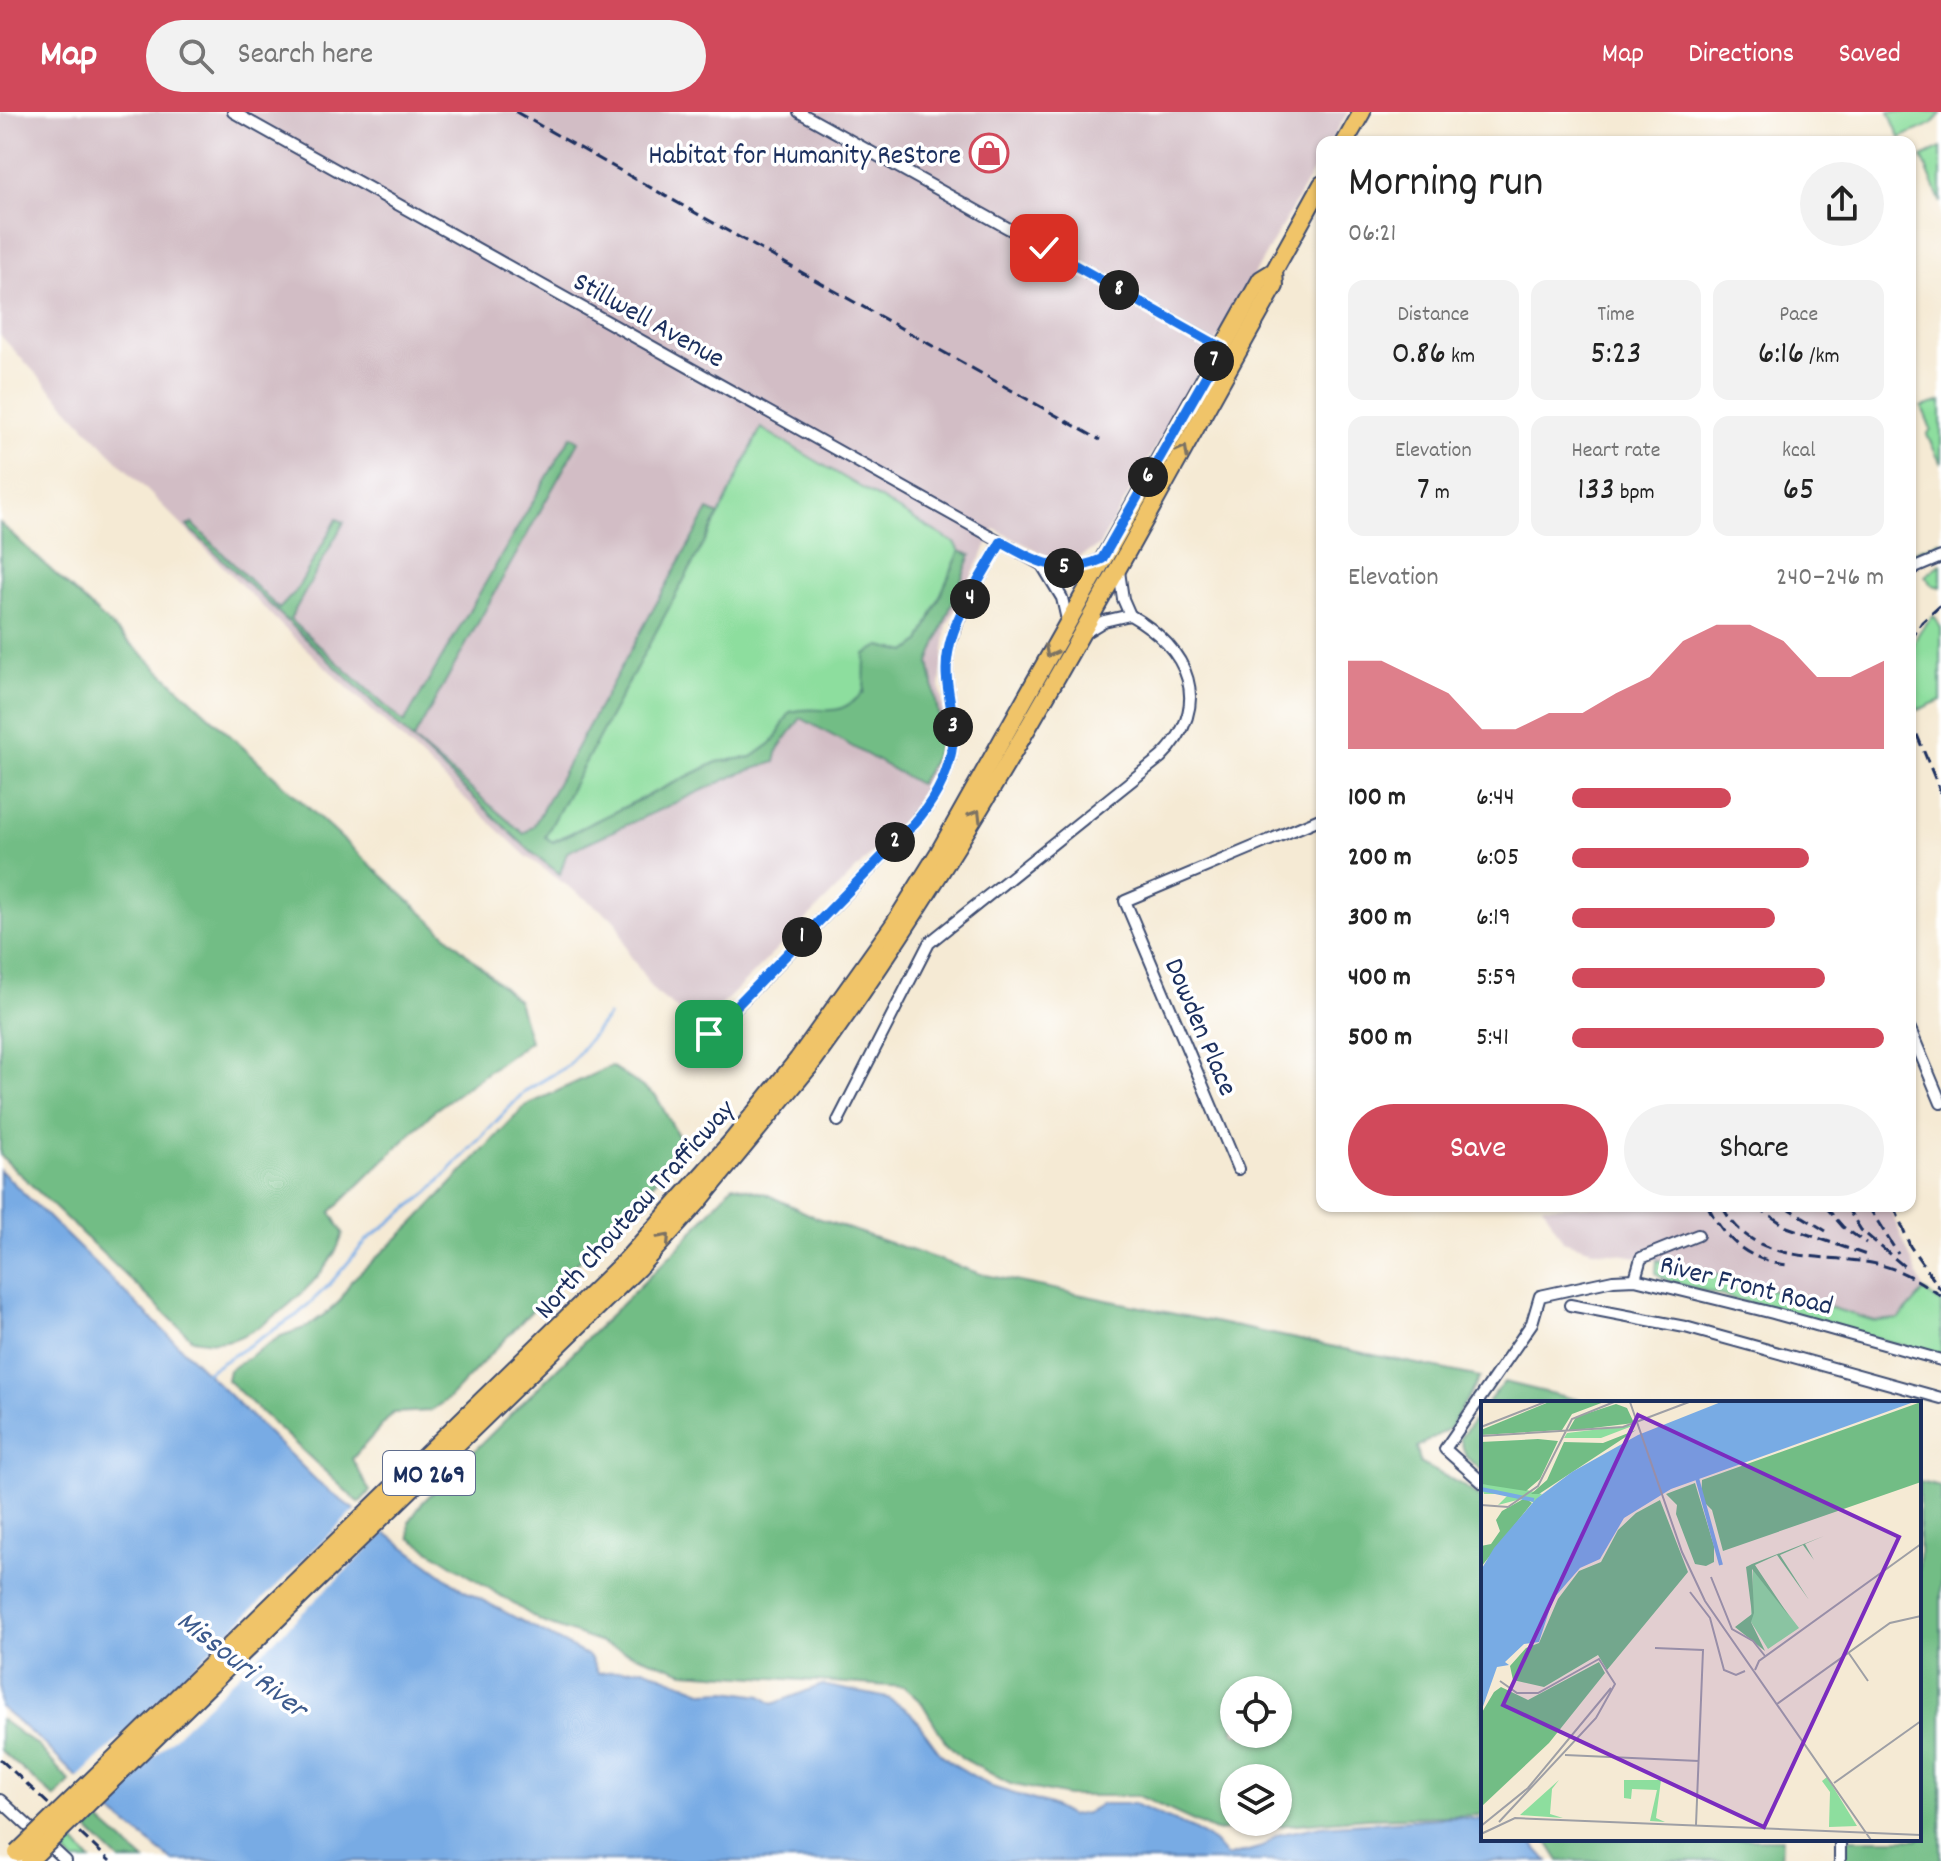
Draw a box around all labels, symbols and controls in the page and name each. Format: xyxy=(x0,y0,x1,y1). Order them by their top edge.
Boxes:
search box xyxy=(146,20,706,92)
text: Map xyxy=(40,29,98,84)
icon: search xyxy=(174,34,218,78)
text: Search here xyxy=(238,35,373,78)
text: Map xyxy=(1602,36,1644,76)
text: Directions xyxy=(1688,36,1794,76)
text: Saved xyxy=(1838,36,1901,76)
shop icon: Habitat for Humanity ReStore xyxy=(968,132,1010,174)
place label: Habitat for Humanity ReStore xyxy=(648,138,961,178)
text: Morning run xyxy=(1348,154,1543,217)
button: share xyxy=(1800,162,1884,246)
pin xyxy=(1010,214,1078,282)
text: 06:21 xyxy=(1348,216,1396,253)
icon: check xyxy=(1022,226,1066,270)
street label: Stillwell Avenue xyxy=(564,264,731,381)
pin: 8 xyxy=(1099,270,1139,310)
text: 8 xyxy=(1115,274,1123,305)
text: Distance xyxy=(1397,300,1469,331)
text: Time xyxy=(1597,300,1635,331)
text: Pace xyxy=(1779,300,1818,331)
text: 0.86 xyxy=(1392,331,1446,380)
text: 5:23 xyxy=(1590,331,1642,380)
text: 6:16 xyxy=(1758,331,1804,380)
pin: 7 xyxy=(1194,341,1234,381)
text: km xyxy=(1446,342,1475,373)
text: /km xyxy=(1804,342,1840,373)
text: 7 xyxy=(1210,345,1218,376)
text: Elevation xyxy=(1395,436,1472,467)
text: Heart rate xyxy=(1572,436,1660,467)
text: kcal xyxy=(1782,436,1815,467)
one-way arrow xyxy=(1173,446,1189,460)
pin: 6 xyxy=(1128,457,1168,497)
text: 6 xyxy=(1143,461,1153,492)
text: 7 xyxy=(1417,467,1430,516)
text: 133 xyxy=(1577,467,1615,516)
text: 65 xyxy=(1782,467,1815,516)
text: m xyxy=(1430,478,1450,509)
text: bpm xyxy=(1615,478,1655,509)
pin: 5 xyxy=(1044,548,1084,588)
text: 5 xyxy=(1059,552,1069,583)
text: Elevation xyxy=(1348,560,1438,597)
text: 240–246 m xyxy=(1776,560,1884,597)
pin: 4 xyxy=(950,579,990,619)
text: 4 xyxy=(965,583,975,614)
one-way arrow xyxy=(1045,643,1060,658)
pin: 3 xyxy=(933,707,973,747)
text: 3 xyxy=(948,711,958,742)
text: 100 m xyxy=(1348,780,1406,817)
text: 6:44 xyxy=(1476,780,1515,817)
one-way arrow xyxy=(967,809,982,824)
pin: 2 xyxy=(875,822,915,862)
text: 2 xyxy=(890,826,900,857)
text: 200 m xyxy=(1348,840,1412,877)
text: 6:05 xyxy=(1476,840,1519,877)
text: 300 m xyxy=(1348,900,1412,937)
text: 6:19 xyxy=(1476,900,1511,937)
pin: 1 xyxy=(782,917,822,957)
text: 1 xyxy=(800,921,804,952)
street label: Dowden Place xyxy=(1151,953,1245,1103)
text: 400 m xyxy=(1348,960,1411,997)
text: 5:59 xyxy=(1476,960,1516,997)
pin xyxy=(675,1000,743,1068)
icon: arrive xyxy=(687,1012,731,1056)
text: 500 m xyxy=(1348,1020,1412,1057)
text: 5:41 xyxy=(1476,1020,1509,1057)
street label: North Chouteau Trafficway xyxy=(527,1092,747,1330)
button: Save xyxy=(1348,1104,1608,1196)
button: Share xyxy=(1624,1104,1884,1196)
one-way arrow xyxy=(655,1233,669,1248)
street label: River Front Road xyxy=(1655,1247,1836,1329)
inset map xyxy=(1481,1401,1921,1841)
road number: MO 269 xyxy=(383,1451,475,1495)
water label: Missouri River xyxy=(166,1602,317,1733)
map controls xyxy=(1220,1676,1292,1836)
button: locate xyxy=(1220,1676,1292,1748)
button: layers xyxy=(1220,1764,1292,1836)

